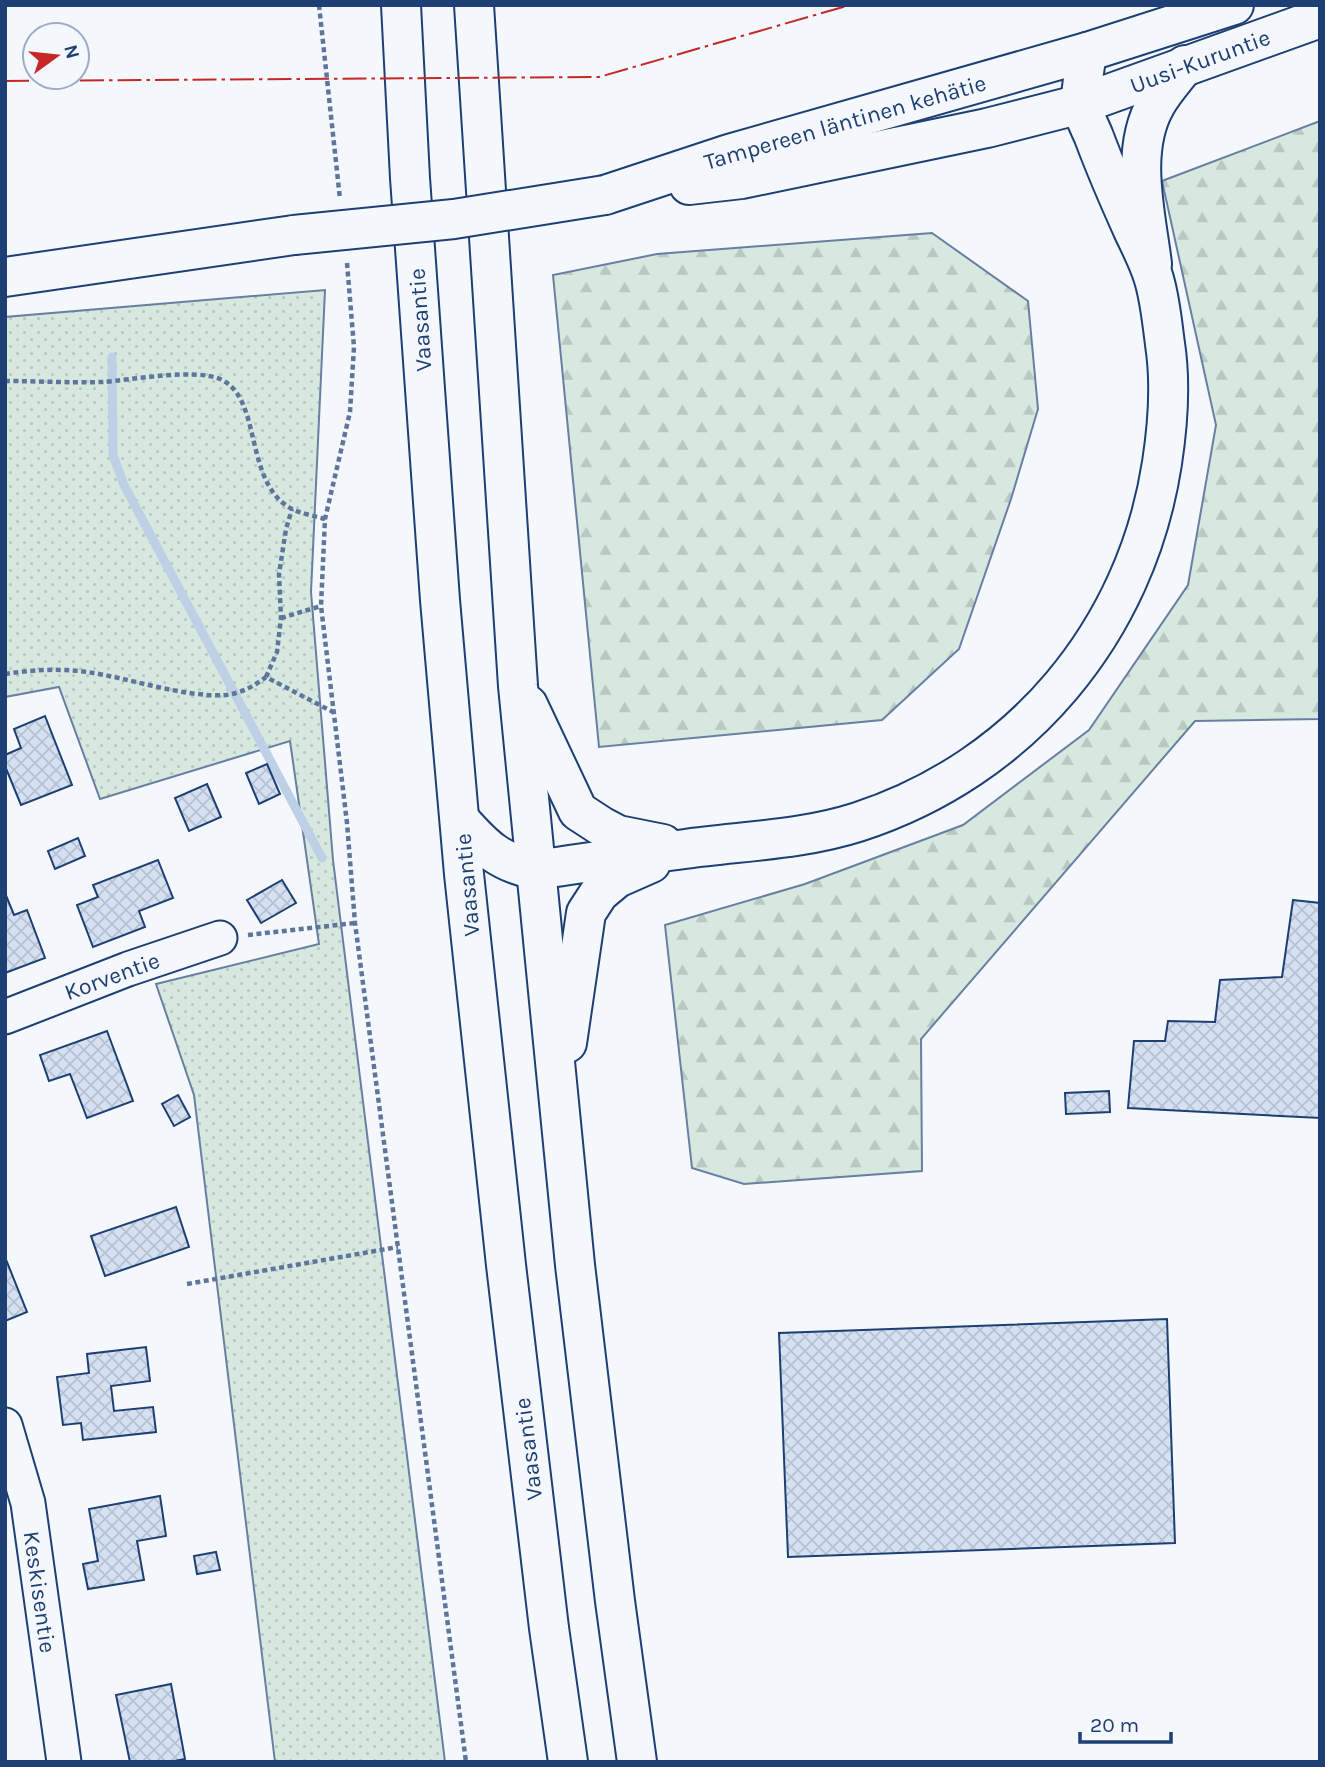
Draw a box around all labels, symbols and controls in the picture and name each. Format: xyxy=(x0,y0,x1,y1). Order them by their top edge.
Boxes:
north arrow xyxy=(21,21,91,91)
street label: Uusi-Kuruntie xyxy=(1126,24,1274,99)
text: N xyxy=(59,42,84,61)
street label: Tampereen läntinen kehätie xyxy=(701,69,989,176)
street label: Vaasantie xyxy=(403,267,438,373)
street label: Vaasantie xyxy=(450,832,485,938)
street label: Korventie xyxy=(61,947,164,1006)
street label: Vaasantie xyxy=(509,1396,548,1502)
street label: Keskisentie xyxy=(18,1529,61,1655)
scale bar xyxy=(1080,1700,1171,1744)
text: 20 m xyxy=(1090,1713,1139,1737)

